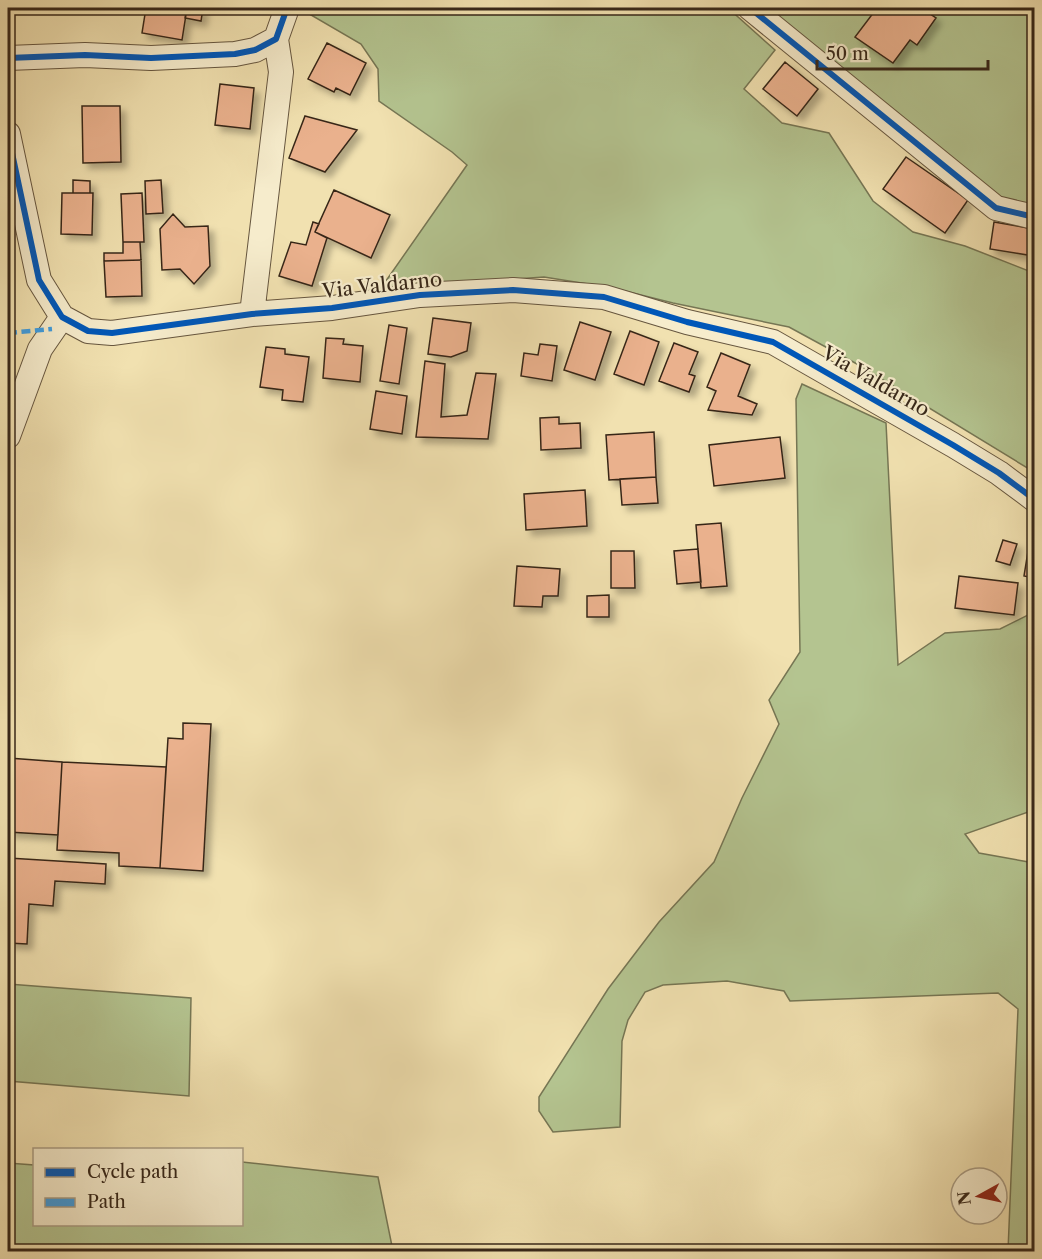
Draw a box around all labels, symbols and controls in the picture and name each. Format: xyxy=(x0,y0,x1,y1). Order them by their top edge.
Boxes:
scale bar xyxy=(817,33,988,71)
text: 50 m xyxy=(826,43,869,65)
street label: Via Valdarno xyxy=(320,267,443,303)
street label: Via Valdarno xyxy=(817,340,934,421)
legend xyxy=(33,1148,243,1226)
text: Cycle path xyxy=(87,1161,178,1183)
north arrow xyxy=(949,1166,1009,1226)
text: N xyxy=(953,1190,975,1206)
text: Path xyxy=(87,1191,126,1213)

